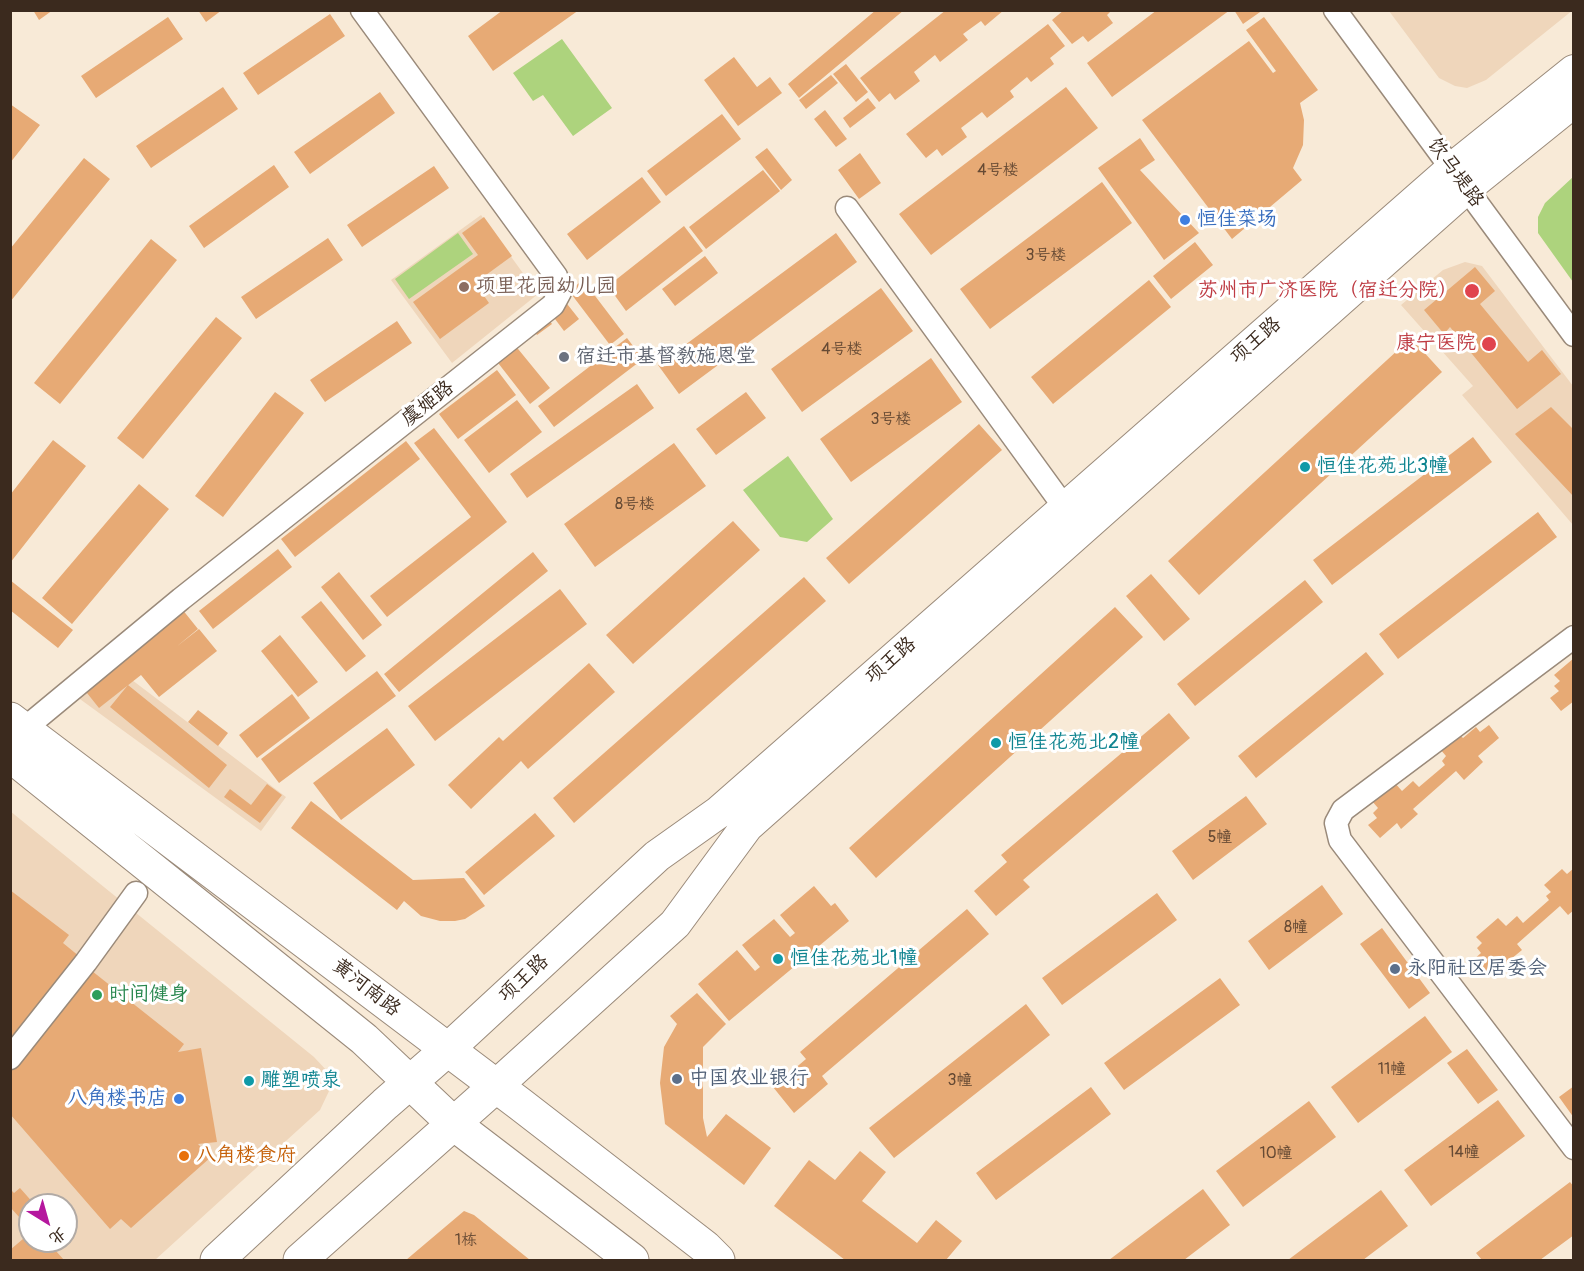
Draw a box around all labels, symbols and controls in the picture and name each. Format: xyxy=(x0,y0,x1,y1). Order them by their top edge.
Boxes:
street label: 饮马堤路 xyxy=(1422,134,1488,212)
house number: 4号楼 xyxy=(977,161,1019,181)
place label: 恒佳菜场 xyxy=(1197,208,1277,232)
marker: 恒佳菜场 xyxy=(1178,213,1192,227)
house number: 3号楼 xyxy=(1026,246,1066,266)
place label: 项里花园幼儿园 xyxy=(476,275,616,299)
place label: 苏州市广济医院（宿迁分院） xyxy=(1198,279,1458,303)
marker: 项里花园幼儿园 xyxy=(457,280,471,294)
marker: 苏州市广济医院（宿迁分院） xyxy=(1463,282,1481,300)
street label: 项王路 xyxy=(1225,312,1287,370)
place label: 康宁医院 xyxy=(1396,332,1476,356)
marker: 康宁医院 xyxy=(1480,335,1498,353)
house number: 4号楼 xyxy=(821,340,863,360)
place label: 宿迁市基督教施恩堂 xyxy=(576,345,756,369)
marker: 宿迁市基督教施恩堂 xyxy=(557,350,571,364)
street label: 虞姬路 xyxy=(397,376,459,432)
house number: 3号楼 xyxy=(871,410,911,430)
place label: 恒佳花苑北3幢 xyxy=(1317,455,1448,479)
marker: 恒佳花苑北3幢 xyxy=(1298,460,1312,474)
house number: 8号楼 xyxy=(615,495,655,515)
street label: 项王路 xyxy=(860,632,922,690)
place label: 恒佳花苑北2幢 xyxy=(1008,731,1139,755)
marker: 恒佳花苑北2幢 xyxy=(989,736,1003,750)
house number: 5幢 xyxy=(1208,828,1232,848)
house number: 8幢 xyxy=(1284,918,1308,938)
place label: 恒佳花苑北1幢 xyxy=(790,947,918,971)
street label: 项王路 xyxy=(494,950,554,1008)
marker: 恒佳花苑北1幢 xyxy=(771,952,785,966)
street label: 黄河南路 xyxy=(327,954,405,1022)
place label: 永阳社区居委会 xyxy=(1407,957,1547,981)
marker: 永阳社区居委会 xyxy=(1388,962,1402,976)
place label: 时间健身 xyxy=(109,983,189,1007)
marker: 时间健身 xyxy=(90,988,104,1002)
house number: 11幢 xyxy=(1378,1060,1406,1080)
place label: 中国农业银行 xyxy=(689,1067,809,1091)
place label: 雕塑喷泉 xyxy=(261,1069,341,1093)
house number: 3幢 xyxy=(948,1071,972,1091)
marker: 中国农业银行 xyxy=(670,1072,684,1086)
marker: 雕塑喷泉 xyxy=(242,1074,256,1088)
place label: 八角楼书店 xyxy=(67,1087,167,1111)
marker: 八角楼书店 xyxy=(172,1092,186,1106)
house number: 14幢 xyxy=(1448,1143,1480,1163)
place label: 八角楼食府 xyxy=(196,1144,296,1168)
house number: 10幢 xyxy=(1259,1144,1293,1164)
marker: 八角楼食府 xyxy=(177,1149,191,1163)
north arrow xyxy=(18,1193,78,1253)
text: 北 xyxy=(45,1223,70,1249)
house number: 1栋 xyxy=(455,1231,477,1251)

